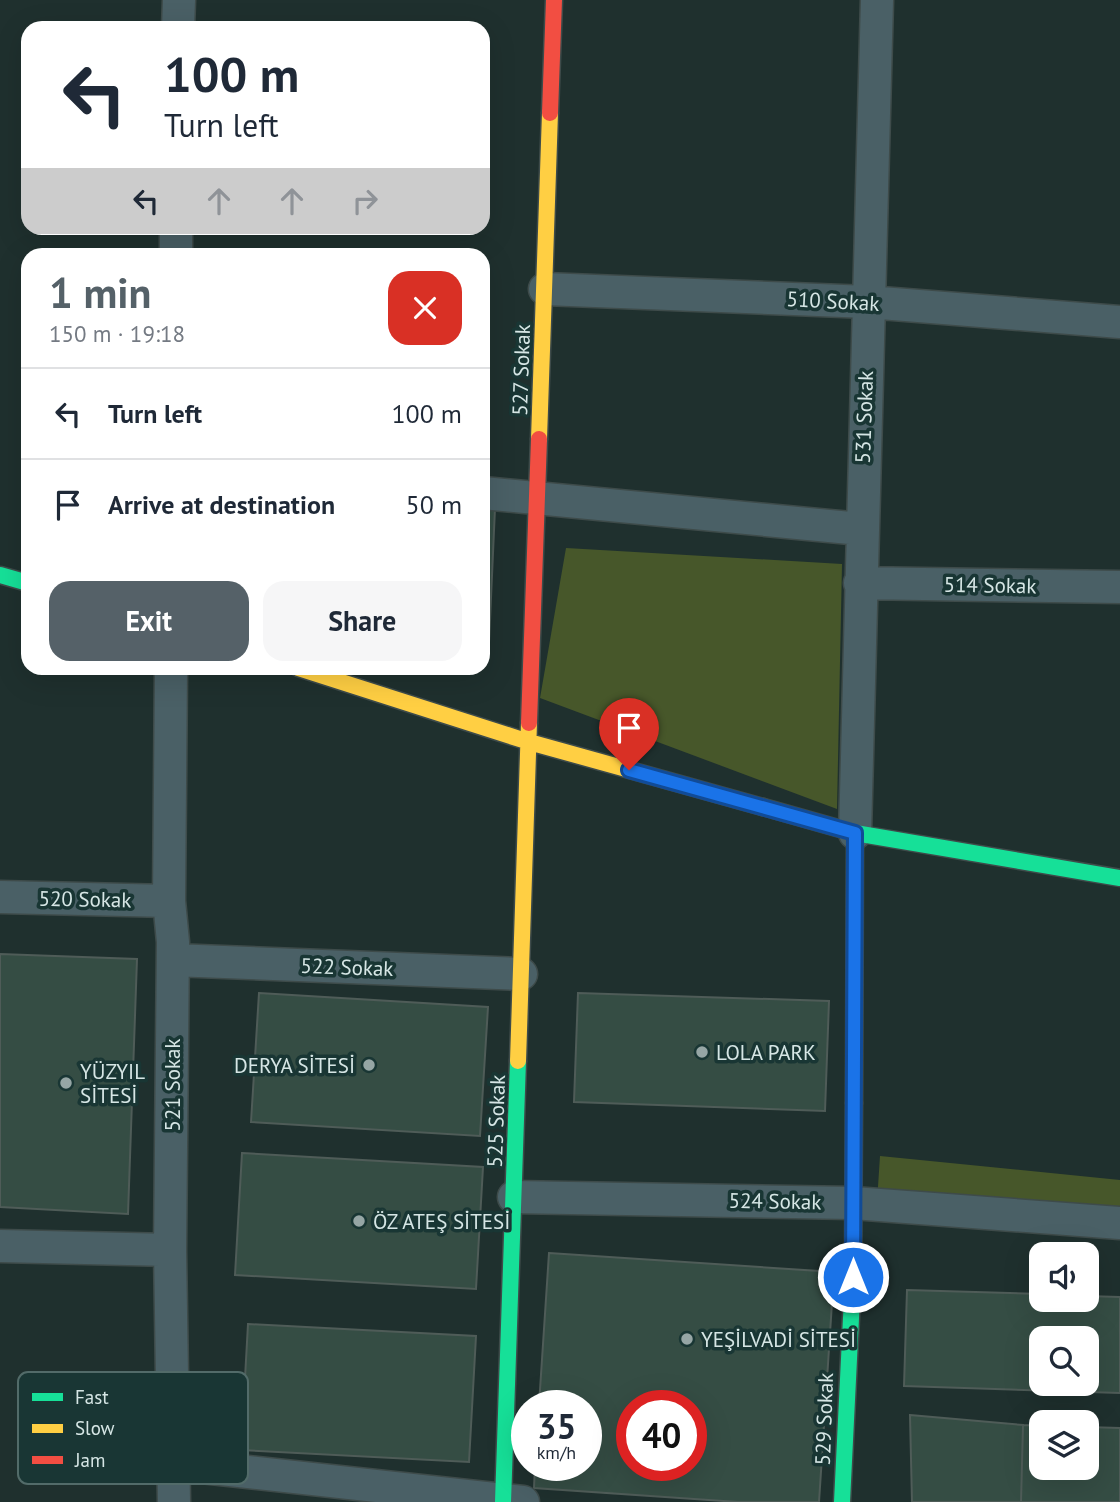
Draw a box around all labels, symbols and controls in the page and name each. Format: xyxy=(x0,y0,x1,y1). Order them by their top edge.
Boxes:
text: 100 m xyxy=(164,42,299,106)
icon: left xyxy=(49,49,140,140)
text: Turn left xyxy=(164,104,279,146)
icon: left xyxy=(127,182,165,220)
icon: ahead xyxy=(200,182,238,220)
icon: ahead xyxy=(273,182,311,220)
icon: right xyxy=(346,182,384,220)
text: 1 min xyxy=(49,265,151,320)
button: close xyxy=(388,271,462,345)
street label: 510 Sokak xyxy=(786,285,880,317)
text: 150 m · 19:18 xyxy=(49,319,185,348)
street label: 527 Sokak xyxy=(506,324,536,416)
street label: 531 Sokak xyxy=(849,370,879,464)
icon: left xyxy=(49,395,87,433)
text: Turn left xyxy=(108,397,202,430)
text: 100 m xyxy=(391,397,462,430)
icon: arrive xyxy=(49,486,87,524)
text: Arrive at destination xyxy=(108,488,335,521)
text: 50 m xyxy=(406,488,462,521)
street label: 514 Sokak xyxy=(943,571,1037,599)
button: Exit xyxy=(49,581,249,661)
button: Share xyxy=(263,581,462,661)
pin xyxy=(599,698,659,770)
icon: arrive xyxy=(610,709,648,747)
street label: 520 Sokak xyxy=(38,885,132,913)
street label: 522 Sokak xyxy=(300,952,394,982)
street label: 521 Sokak xyxy=(159,1039,186,1131)
place label: LOLA PARK xyxy=(716,1039,816,1066)
marker: LOLA PARK xyxy=(694,1044,710,1060)
place label: DERYA SİTESİ xyxy=(234,1052,355,1079)
marker: DERYA SİTESİ xyxy=(361,1057,377,1073)
place label: YÜZYIL SİTESİ xyxy=(80,1058,145,1109)
street label: 525 Sokak xyxy=(481,1074,511,1168)
marker: YÜZYIL SİTESİ xyxy=(58,1075,74,1091)
street label: 524 Sokak xyxy=(728,1187,822,1215)
place label: ÖZ ATEŞ SİTESİ xyxy=(373,1208,510,1235)
marker: ÖZ ATEŞ SİTESİ xyxy=(351,1213,367,1229)
position arrow xyxy=(816,1240,890,1314)
map controls xyxy=(1029,1242,1099,1480)
button: sound xyxy=(1029,1242,1099,1312)
place label: YEŞİLVADİ SİTESİ xyxy=(701,1326,856,1353)
button: search xyxy=(1029,1326,1099,1396)
marker: YEŞİLVADİ SİTESİ xyxy=(679,1331,695,1347)
legend xyxy=(18,1372,248,1484)
street label: 529 Sokak xyxy=(809,1372,839,1466)
text: Fast xyxy=(75,1385,109,1409)
speed limit sign: 40 xyxy=(616,1390,707,1481)
text: 35 xyxy=(537,1403,576,1449)
button: layers xyxy=(1029,1410,1099,1480)
text: Slow xyxy=(75,1416,115,1440)
text: km/h xyxy=(537,1441,576,1464)
text: Jam xyxy=(74,1448,105,1472)

